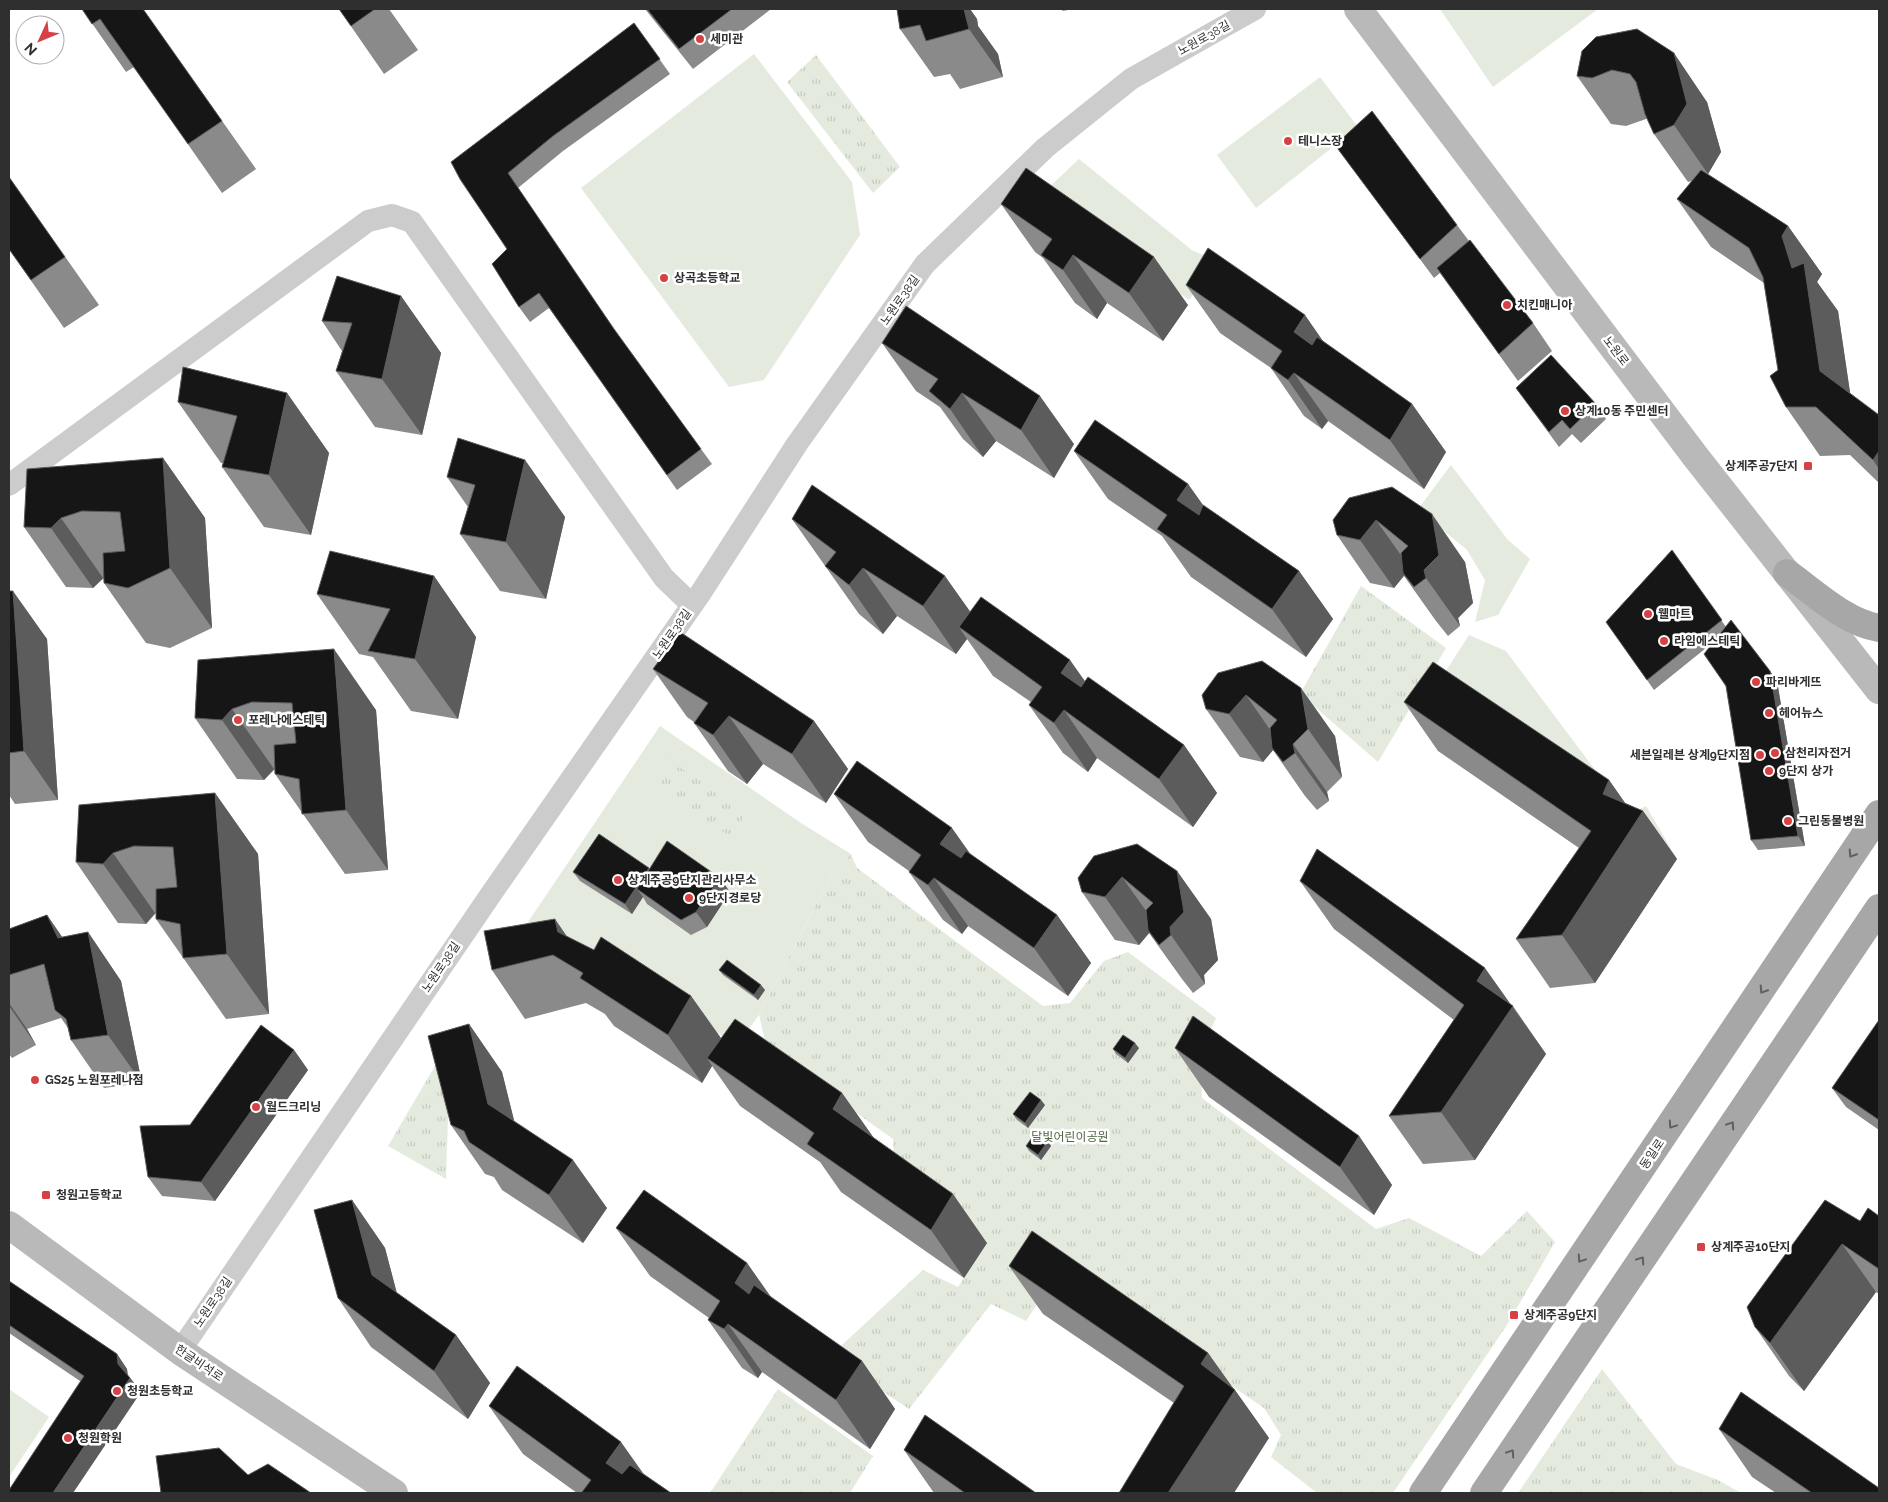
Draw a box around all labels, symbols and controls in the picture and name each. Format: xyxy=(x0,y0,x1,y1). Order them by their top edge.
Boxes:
north arrow xyxy=(15,15,65,65)
street label: 노원로38길 xyxy=(1175,18,1233,58)
place label: 세미관 xyxy=(710,32,743,46)
marker: 세미관 xyxy=(694,33,706,45)
text: N xyxy=(21,40,40,58)
place label: 테니스장 xyxy=(1298,134,1342,148)
marker: 테니스장 xyxy=(1282,135,1294,147)
place label: 상곡초등학교 xyxy=(674,271,740,285)
marker: 상곡초등학교 xyxy=(658,272,670,284)
street label: 노원로38길 xyxy=(878,272,922,328)
place label: 치킨매니아 xyxy=(1517,298,1572,312)
marker: 치킨매니아 xyxy=(1501,299,1513,311)
street label: 노원로 xyxy=(1600,334,1632,368)
place label: 상계10동 주민센터 xyxy=(1575,404,1668,418)
marker: 상계10동 주민센터 xyxy=(1559,405,1571,417)
place label: 상계주공7단지 xyxy=(1725,459,1798,473)
marker: 상계주공7단지 xyxy=(1802,460,1814,472)
street label: 노원로38길 xyxy=(650,606,694,662)
place label: 웰마트 xyxy=(1658,607,1691,621)
marker: 웰마트 xyxy=(1642,608,1654,620)
place label: 라임에스테틱 xyxy=(1674,634,1740,648)
marker: 라임에스테틱 xyxy=(1658,635,1670,647)
place label: 파리바게뜨 xyxy=(1766,675,1821,689)
marker: 파리바게뜨 xyxy=(1750,676,1762,688)
place label: 헤어뉴스 xyxy=(1779,706,1823,720)
marker: 헤어뉴스 xyxy=(1763,707,1775,719)
place label: 포레나에스테틱 xyxy=(248,713,325,727)
marker: 포레나에스테틱 xyxy=(232,714,244,726)
place label: 삼천리자전거 xyxy=(1785,746,1851,760)
marker: 삼천리자전거 xyxy=(1769,747,1781,759)
place label: 세븐일레븐 상계9단지점 xyxy=(1630,748,1750,762)
marker: 세븐일레븐 상계9단지점 xyxy=(1754,749,1766,761)
place label: 9단지 상가 xyxy=(1779,764,1833,778)
marker: 9단지 상가 xyxy=(1763,765,1775,777)
place label: 그린동물병원 xyxy=(1798,814,1864,828)
marker: 그린동물병원 xyxy=(1782,815,1794,827)
one-way arrow xyxy=(1849,848,1858,858)
place label: 상계주공9단지관리사무소 xyxy=(628,873,757,887)
marker: 상계주공9단지관리사무소 xyxy=(612,874,624,886)
place label: 9단지경로당 xyxy=(699,891,761,905)
marker: 9단지경로당 xyxy=(683,892,695,904)
street label: 노원로38길 xyxy=(419,939,463,995)
one-way arrow xyxy=(1760,984,1769,994)
place label: GS25 노원포레나점 xyxy=(45,1073,144,1087)
marker: GS25 노원포레나점 xyxy=(29,1074,41,1086)
place label: 월드크리닝 xyxy=(266,1100,321,1114)
marker: 월드크리닝 xyxy=(250,1101,262,1113)
one-way arrow xyxy=(1669,1119,1678,1128)
one-way arrow xyxy=(1725,1121,1735,1130)
park label: 달빛어린이공원 xyxy=(1031,1130,1109,1144)
street label: 동일로 xyxy=(1637,1136,1667,1172)
place label: 청원고등학교 xyxy=(56,1188,122,1202)
marker: 청원고등학교 xyxy=(40,1189,52,1201)
place label: 상계주공10단지 xyxy=(1711,1240,1791,1254)
marker: 상계주공10단지 xyxy=(1695,1241,1707,1253)
one-way arrow xyxy=(1578,1253,1587,1263)
one-way arrow xyxy=(1635,1256,1644,1266)
street label: 노원로38길 xyxy=(191,1274,235,1330)
place label: 상계주공9단지 xyxy=(1524,1308,1597,1322)
marker: 상계주공9단지 xyxy=(1508,1309,1520,1321)
street label: 한글비석로 xyxy=(172,1342,226,1384)
place label: 청원초등학교 xyxy=(127,1384,193,1398)
marker: 청원초등학교 xyxy=(111,1385,123,1397)
place label: 청원학원 xyxy=(78,1431,122,1445)
marker: 청원학원 xyxy=(62,1432,74,1444)
one-way arrow xyxy=(1505,1449,1514,1459)

